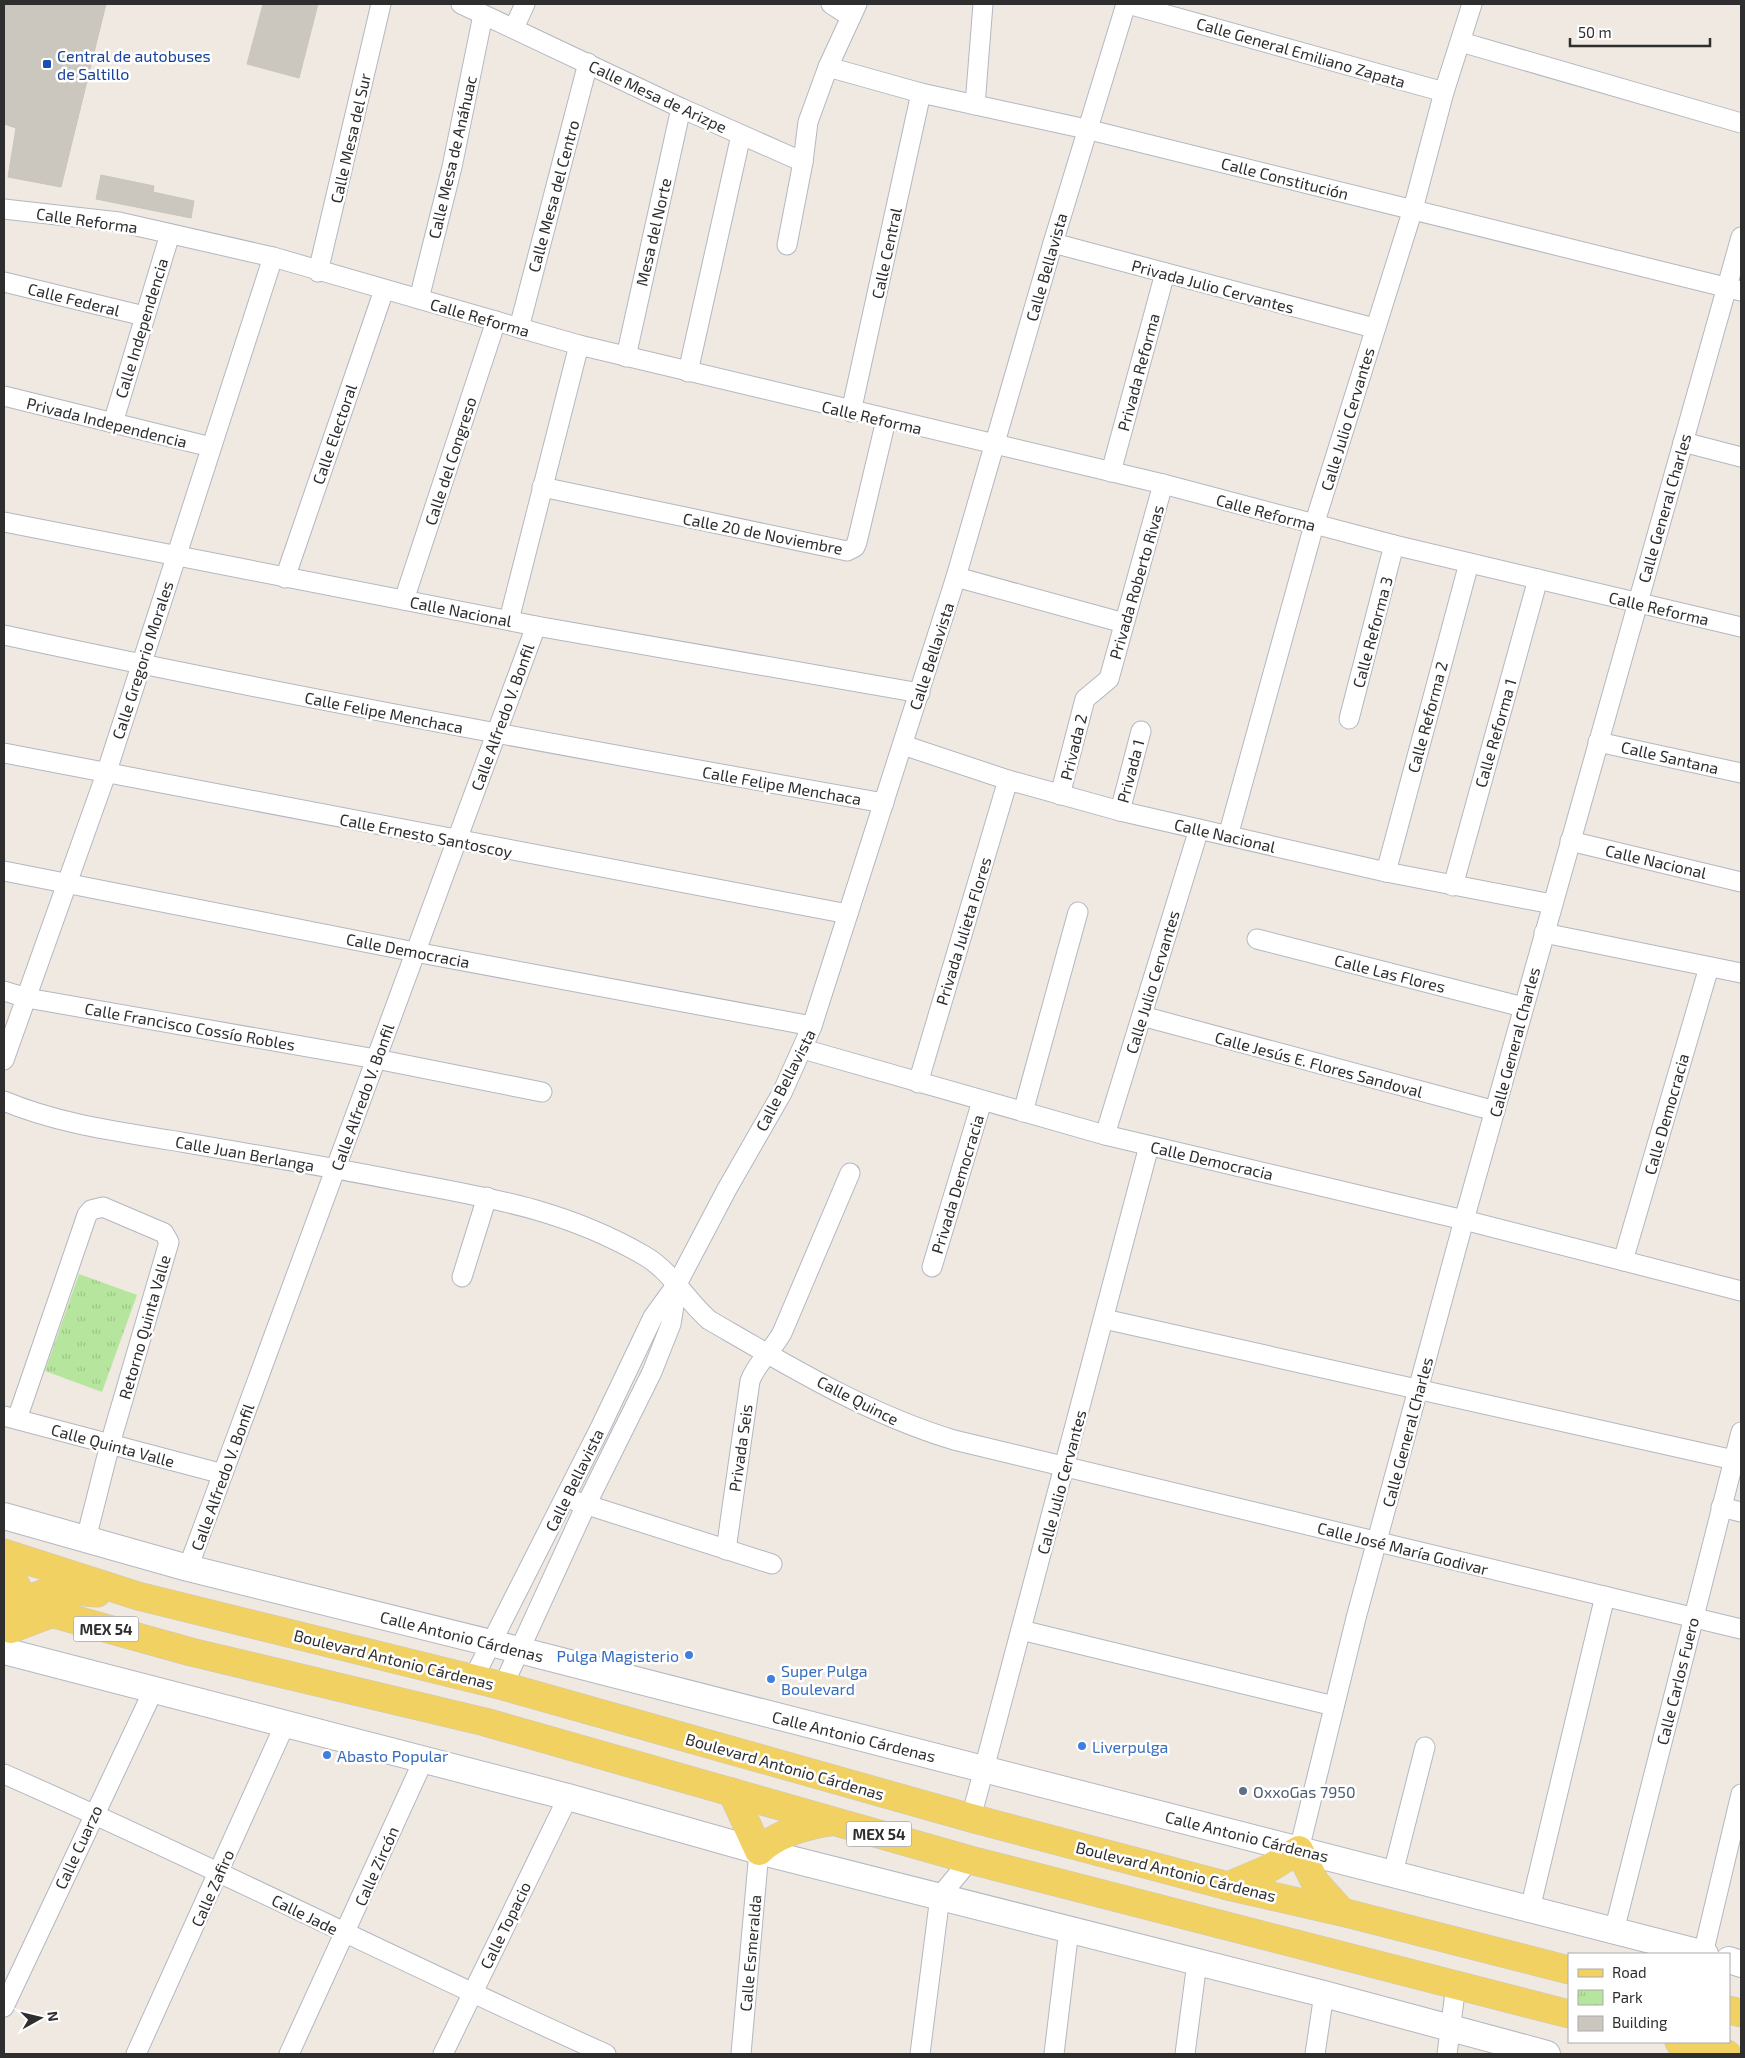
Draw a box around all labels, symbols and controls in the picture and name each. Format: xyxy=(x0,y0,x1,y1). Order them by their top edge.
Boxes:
street label: Calle General Emiliano Zapata xyxy=(1194,13,1408,91)
scale bar xyxy=(1570,15,1710,47)
text: 50 m xyxy=(1578,23,1612,41)
place label: Central de autobuses de Saltillo xyxy=(57,46,211,83)
street label: Calle Mesa de Arizpe xyxy=(586,56,730,136)
marker: Central de autobuses de Saltillo xyxy=(41,58,53,70)
street label: Calle Mesa del Sur xyxy=(326,71,374,205)
street label: Calle Mesa de Anáhuac xyxy=(424,73,480,240)
street label: Calle Mesa del Centro xyxy=(524,118,582,274)
street label: Calle Constitución xyxy=(1219,153,1351,203)
street label: Mesa del Norte xyxy=(631,176,675,288)
street label: Calle Reforma xyxy=(35,203,139,237)
street label: Calle Central xyxy=(867,205,905,300)
street label: Calle Bellavista xyxy=(1021,211,1071,323)
street label: Privada Julio Cervantes xyxy=(1130,255,1296,317)
street label: Calle Independencia xyxy=(111,256,171,400)
street label: Calle Federal xyxy=(26,278,122,320)
street label: Calle Reforma xyxy=(428,294,532,340)
street label: Privada Reforma xyxy=(1113,311,1163,433)
street label: Calle Julio Cervantes xyxy=(1316,345,1378,493)
street label: Calle Electoral xyxy=(308,381,360,487)
street label: Privada Independencia xyxy=(25,393,189,451)
street label: Calle del Congreso xyxy=(420,394,480,528)
street label: Calle Reforma xyxy=(820,396,924,438)
street label: Calle General Charles xyxy=(1634,431,1694,585)
street label: Calle Reforma xyxy=(1214,490,1318,534)
street label: Privada Roberto Rivas xyxy=(1105,503,1167,661)
street label: Calle 20 de Noviembre xyxy=(681,508,845,558)
street label: Calle Reforma 3 xyxy=(1348,574,1396,690)
street label: Calle Gregorio Morales xyxy=(107,579,177,741)
street label: Calle Reforma xyxy=(1607,587,1711,629)
street label: Calle Nacional xyxy=(408,592,514,630)
street label: Calle Bellavista xyxy=(905,600,957,712)
street label: Calle Alfredo V. Bonfil xyxy=(467,641,538,793)
street label: Calle Reforma 2 xyxy=(1403,659,1451,775)
street label: Calle Reforma 1 xyxy=(1470,676,1520,790)
street label: Calle Felipe Menchaca xyxy=(303,687,465,737)
street label: Privada 2 xyxy=(1056,712,1090,782)
street label: Privada 1 xyxy=(1112,737,1148,805)
street label: Calle Santana xyxy=(1619,737,1721,777)
street label: Calle Felipe Menchaca xyxy=(701,762,863,808)
street label: Calle Ernesto Santoscoy xyxy=(338,809,514,861)
street label: Calle Nacional xyxy=(1173,814,1278,856)
street label: Calle Nacional xyxy=(1604,840,1709,882)
street label: Privada Julieta Flores xyxy=(931,855,995,1007)
street label: Calle Julio Cervantes xyxy=(1121,908,1183,1056)
street label: Calle Democracia xyxy=(345,929,471,971)
street label: Calle Las Flores xyxy=(1333,950,1447,996)
street label: Calle General Charles xyxy=(1485,965,1543,1119)
street label: Calle Francisco Cossío Robles xyxy=(83,998,297,1054)
street label: Calle Alfredo V. Bonfil xyxy=(327,1021,398,1173)
street label: Calle Bellavista xyxy=(751,1026,819,1134)
street label: Calle Jesús E. Flores Sandoval xyxy=(1213,1027,1425,1101)
street label: Calle Democracia xyxy=(1640,1051,1692,1177)
street label: Privada Democracia xyxy=(927,1112,987,1256)
street label: Calle Juan Berlanga xyxy=(174,1131,316,1175)
street label: Calle Democracia xyxy=(1149,1137,1275,1183)
street label: Retorno Quinta Valle xyxy=(114,1253,175,1402)
street label: Calle General Charles xyxy=(1378,1355,1436,1509)
street label: Calle Quince xyxy=(814,1371,902,1430)
street label: Calle Alfredo V. Bonfil xyxy=(187,1401,258,1553)
street label: Privada Seis xyxy=(724,1403,756,1493)
street label: Calle Julio Cervantes xyxy=(1033,1408,1089,1556)
street label: Calle Quinta Valle xyxy=(49,1419,177,1472)
street label: Calle Bellavista xyxy=(541,1426,607,1534)
street label: Calle José María Godivar xyxy=(1316,1518,1491,1579)
street label: Calle Antonio Cárdenas xyxy=(378,1607,546,1665)
street label: Calle Carlos Fuero xyxy=(1652,1615,1702,1747)
road number: MEX 54 xyxy=(74,1616,138,1642)
street label: Boulevard Antonio Cárdenas xyxy=(292,1625,496,1693)
place label: Pulga Magisterio xyxy=(556,1646,679,1665)
marker: Pulga Magisterio xyxy=(683,1649,695,1661)
place label: Super Pulga Boulevard xyxy=(781,1661,868,1698)
marker: Super Pulga Boulevard xyxy=(765,1673,777,1685)
street label: Calle Antonio Cárdenas xyxy=(770,1707,938,1765)
street label: Boulevard Antonio Cárdenas xyxy=(684,1729,886,1803)
place label: Liverpulga xyxy=(1092,1737,1168,1756)
marker: Liverpulga xyxy=(1076,1740,1088,1752)
place label: Abasto Popular xyxy=(337,1746,449,1765)
marker: Abasto Popular xyxy=(321,1749,333,1761)
place label: OxxoGas 7950 xyxy=(1253,1782,1356,1801)
marker: OxxoGas 7950 xyxy=(1237,1785,1249,1797)
street label: Calle Cuarzo xyxy=(50,1802,106,1892)
street label: Calle Antonio Cárdenas xyxy=(1163,1807,1331,1865)
road number: MEX 54 xyxy=(846,1822,912,1846)
street label: Calle Zircón xyxy=(350,1823,402,1909)
street label: Boulevard Antonio Cárdenas xyxy=(1074,1837,1278,1905)
street label: Calle Zafiro xyxy=(187,1846,237,1930)
street label: Calle Topacio xyxy=(476,1878,534,1972)
street label: Calle Jade xyxy=(269,1890,341,1938)
street label: Calle Esmeralda xyxy=(735,1894,765,2012)
legend xyxy=(1568,1953,1730,2043)
text: Road xyxy=(1612,1963,1647,1981)
text: Park xyxy=(1612,1988,1643,2006)
north arrow xyxy=(15,1993,65,2043)
text: N xyxy=(44,2010,62,2022)
text: Building xyxy=(1612,2013,1668,2031)

